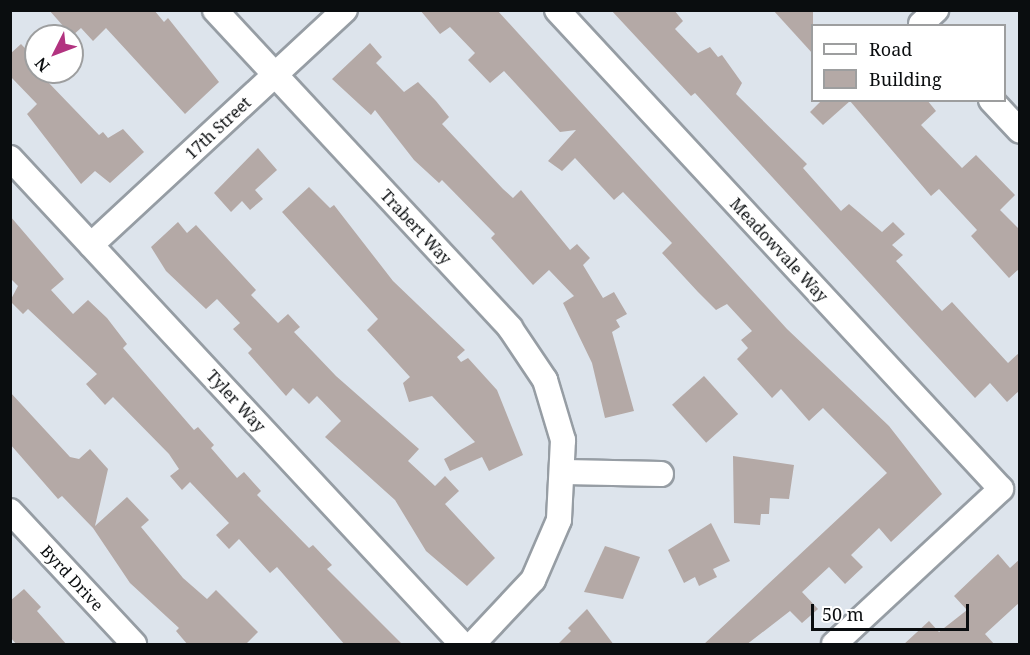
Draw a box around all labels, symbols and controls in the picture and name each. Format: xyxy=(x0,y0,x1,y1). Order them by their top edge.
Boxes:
north arrow xyxy=(24,24,84,84)
legend xyxy=(811,24,1006,102)
text: Road xyxy=(869,37,912,61)
text: N xyxy=(30,53,55,77)
text: Building xyxy=(869,67,942,91)
street label: 17th Street xyxy=(181,93,255,163)
street label: Trabert Way xyxy=(377,186,455,268)
street label: Meadowvale Way xyxy=(726,194,832,306)
street label: Tyler Way xyxy=(203,366,269,436)
street label: Byrd Drive xyxy=(37,541,107,615)
scale bar xyxy=(814,592,972,630)
text: 50 m xyxy=(822,602,864,626)

